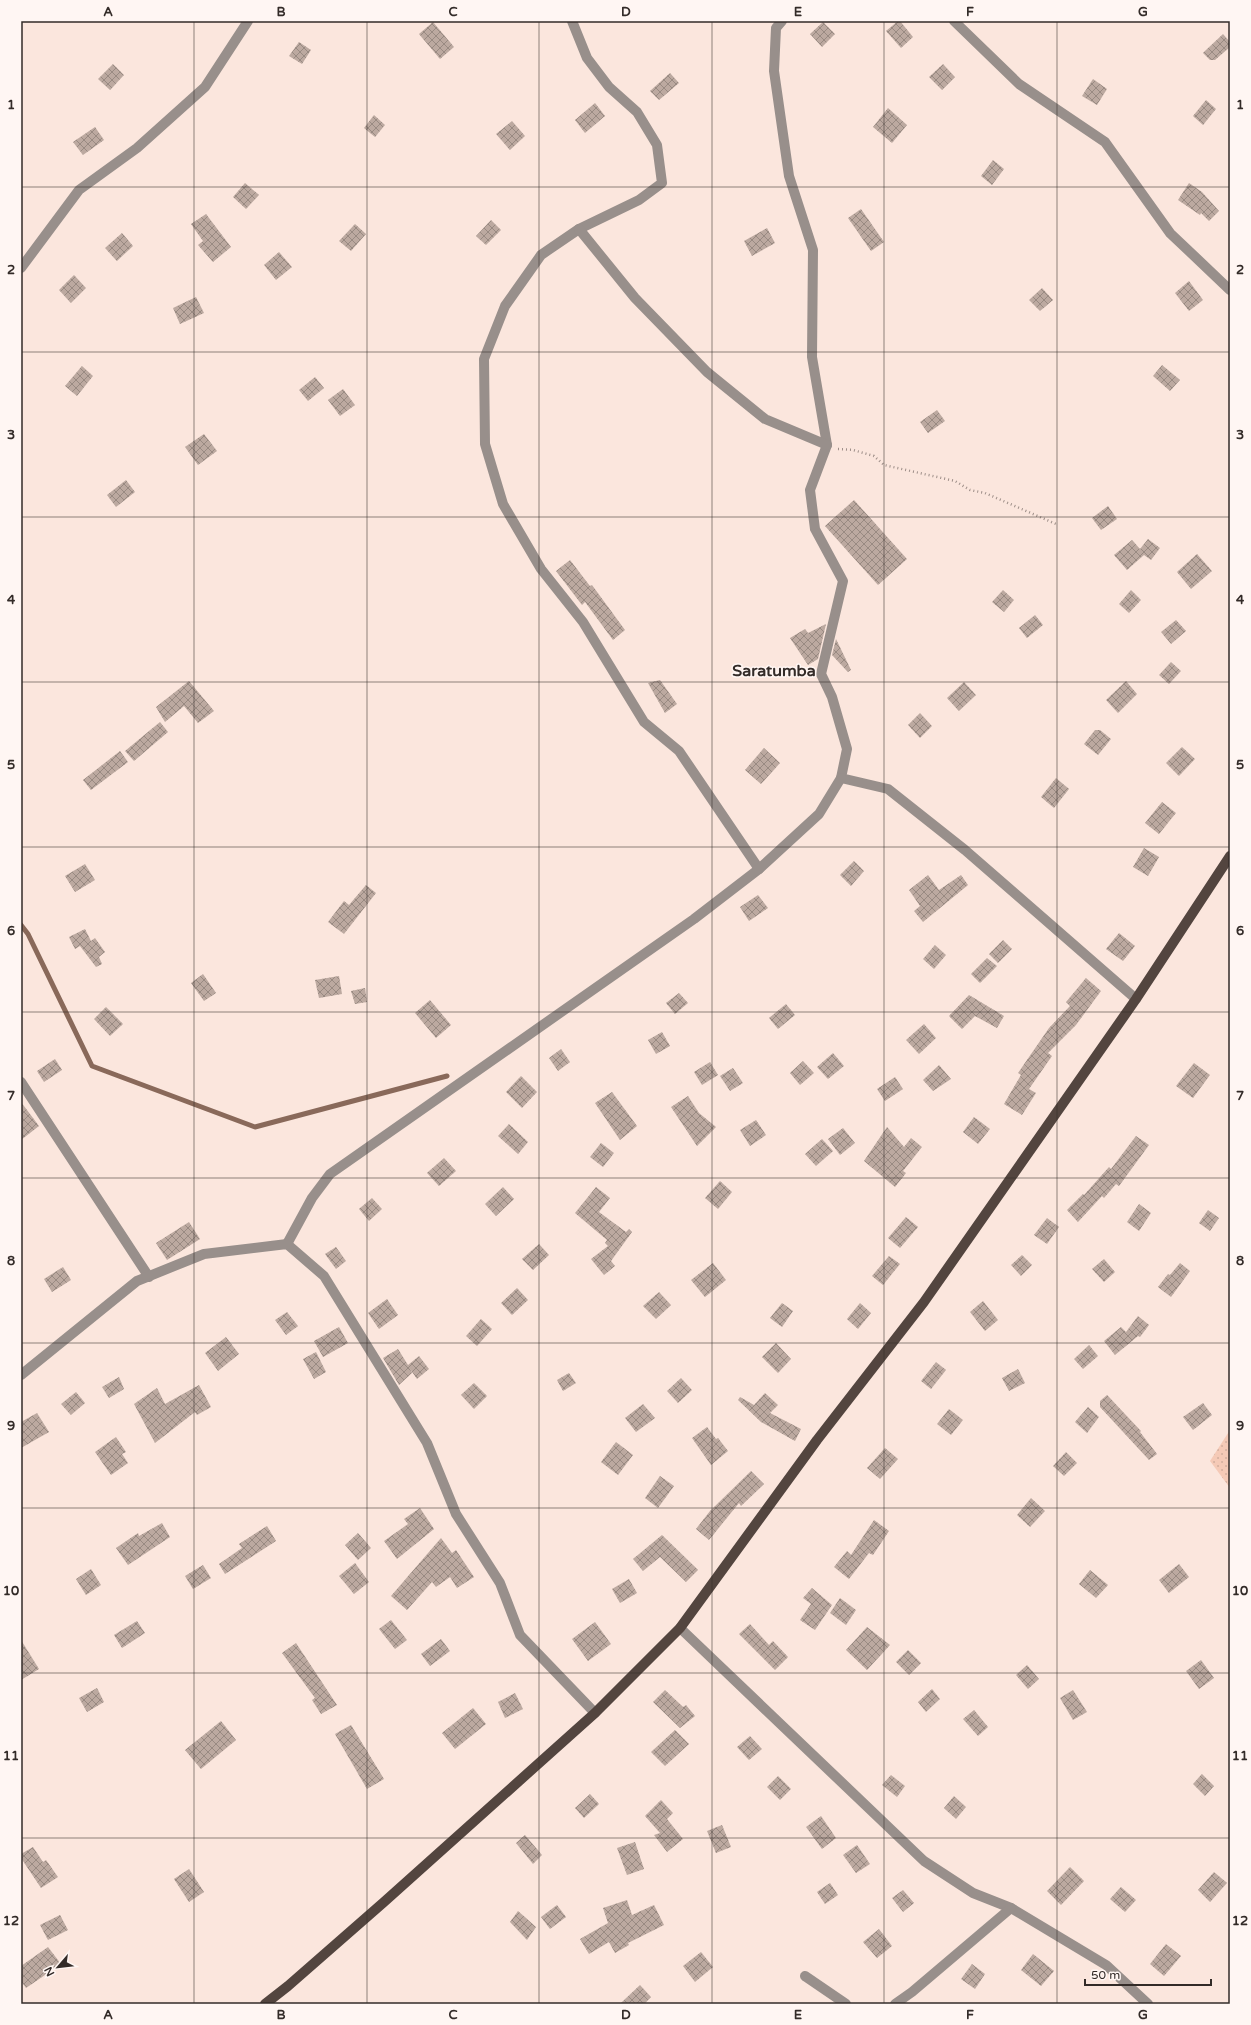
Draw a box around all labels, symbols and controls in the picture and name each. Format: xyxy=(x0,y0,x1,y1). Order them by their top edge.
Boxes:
text: A xyxy=(103,4,113,20)
text: B xyxy=(276,4,286,20)
text: C xyxy=(448,4,458,20)
text: D xyxy=(621,4,631,20)
text: E xyxy=(794,4,802,20)
text: F xyxy=(966,4,974,20)
text: G xyxy=(1138,4,1148,20)
text: 1 xyxy=(7,97,15,113)
text: 1 xyxy=(1236,97,1244,113)
text: 2 xyxy=(7,262,15,278)
text: 2 xyxy=(1236,262,1244,278)
text: 3 xyxy=(7,427,15,443)
text: 3 xyxy=(1236,427,1244,443)
text: 4 xyxy=(7,592,16,608)
text: 4 xyxy=(1236,592,1245,608)
district label: Saratumba xyxy=(732,661,816,681)
text: 5 xyxy=(7,757,15,773)
text: 5 xyxy=(1236,757,1244,773)
text: 6 xyxy=(7,923,15,939)
text: 6 xyxy=(1236,923,1244,939)
text: 7 xyxy=(7,1088,15,1104)
text: 7 xyxy=(1236,1088,1244,1104)
text: 8 xyxy=(7,1253,15,1269)
text: 8 xyxy=(1236,1253,1244,1269)
text: 9 xyxy=(7,1418,15,1434)
text: 9 xyxy=(1236,1418,1244,1434)
text: 10 xyxy=(3,1583,19,1599)
text: 10 xyxy=(1232,1583,1248,1599)
text: 11 xyxy=(3,1748,19,1764)
text: 11 xyxy=(1232,1748,1248,1764)
text: 12 xyxy=(3,1913,19,1929)
text: 12 xyxy=(1232,1913,1248,1929)
north arrow xyxy=(38,1947,78,1987)
scale bar xyxy=(1085,1961,1211,1987)
text: N xyxy=(42,1965,57,1978)
text: 50 m xyxy=(1091,1968,1120,1982)
text: A xyxy=(103,2007,113,2023)
text: B xyxy=(276,2007,286,2023)
text: C xyxy=(448,2007,458,2023)
text: D xyxy=(621,2007,631,2023)
text: E xyxy=(794,2007,802,2023)
text: F xyxy=(966,2007,974,2023)
text: G xyxy=(1138,2007,1148,2023)

